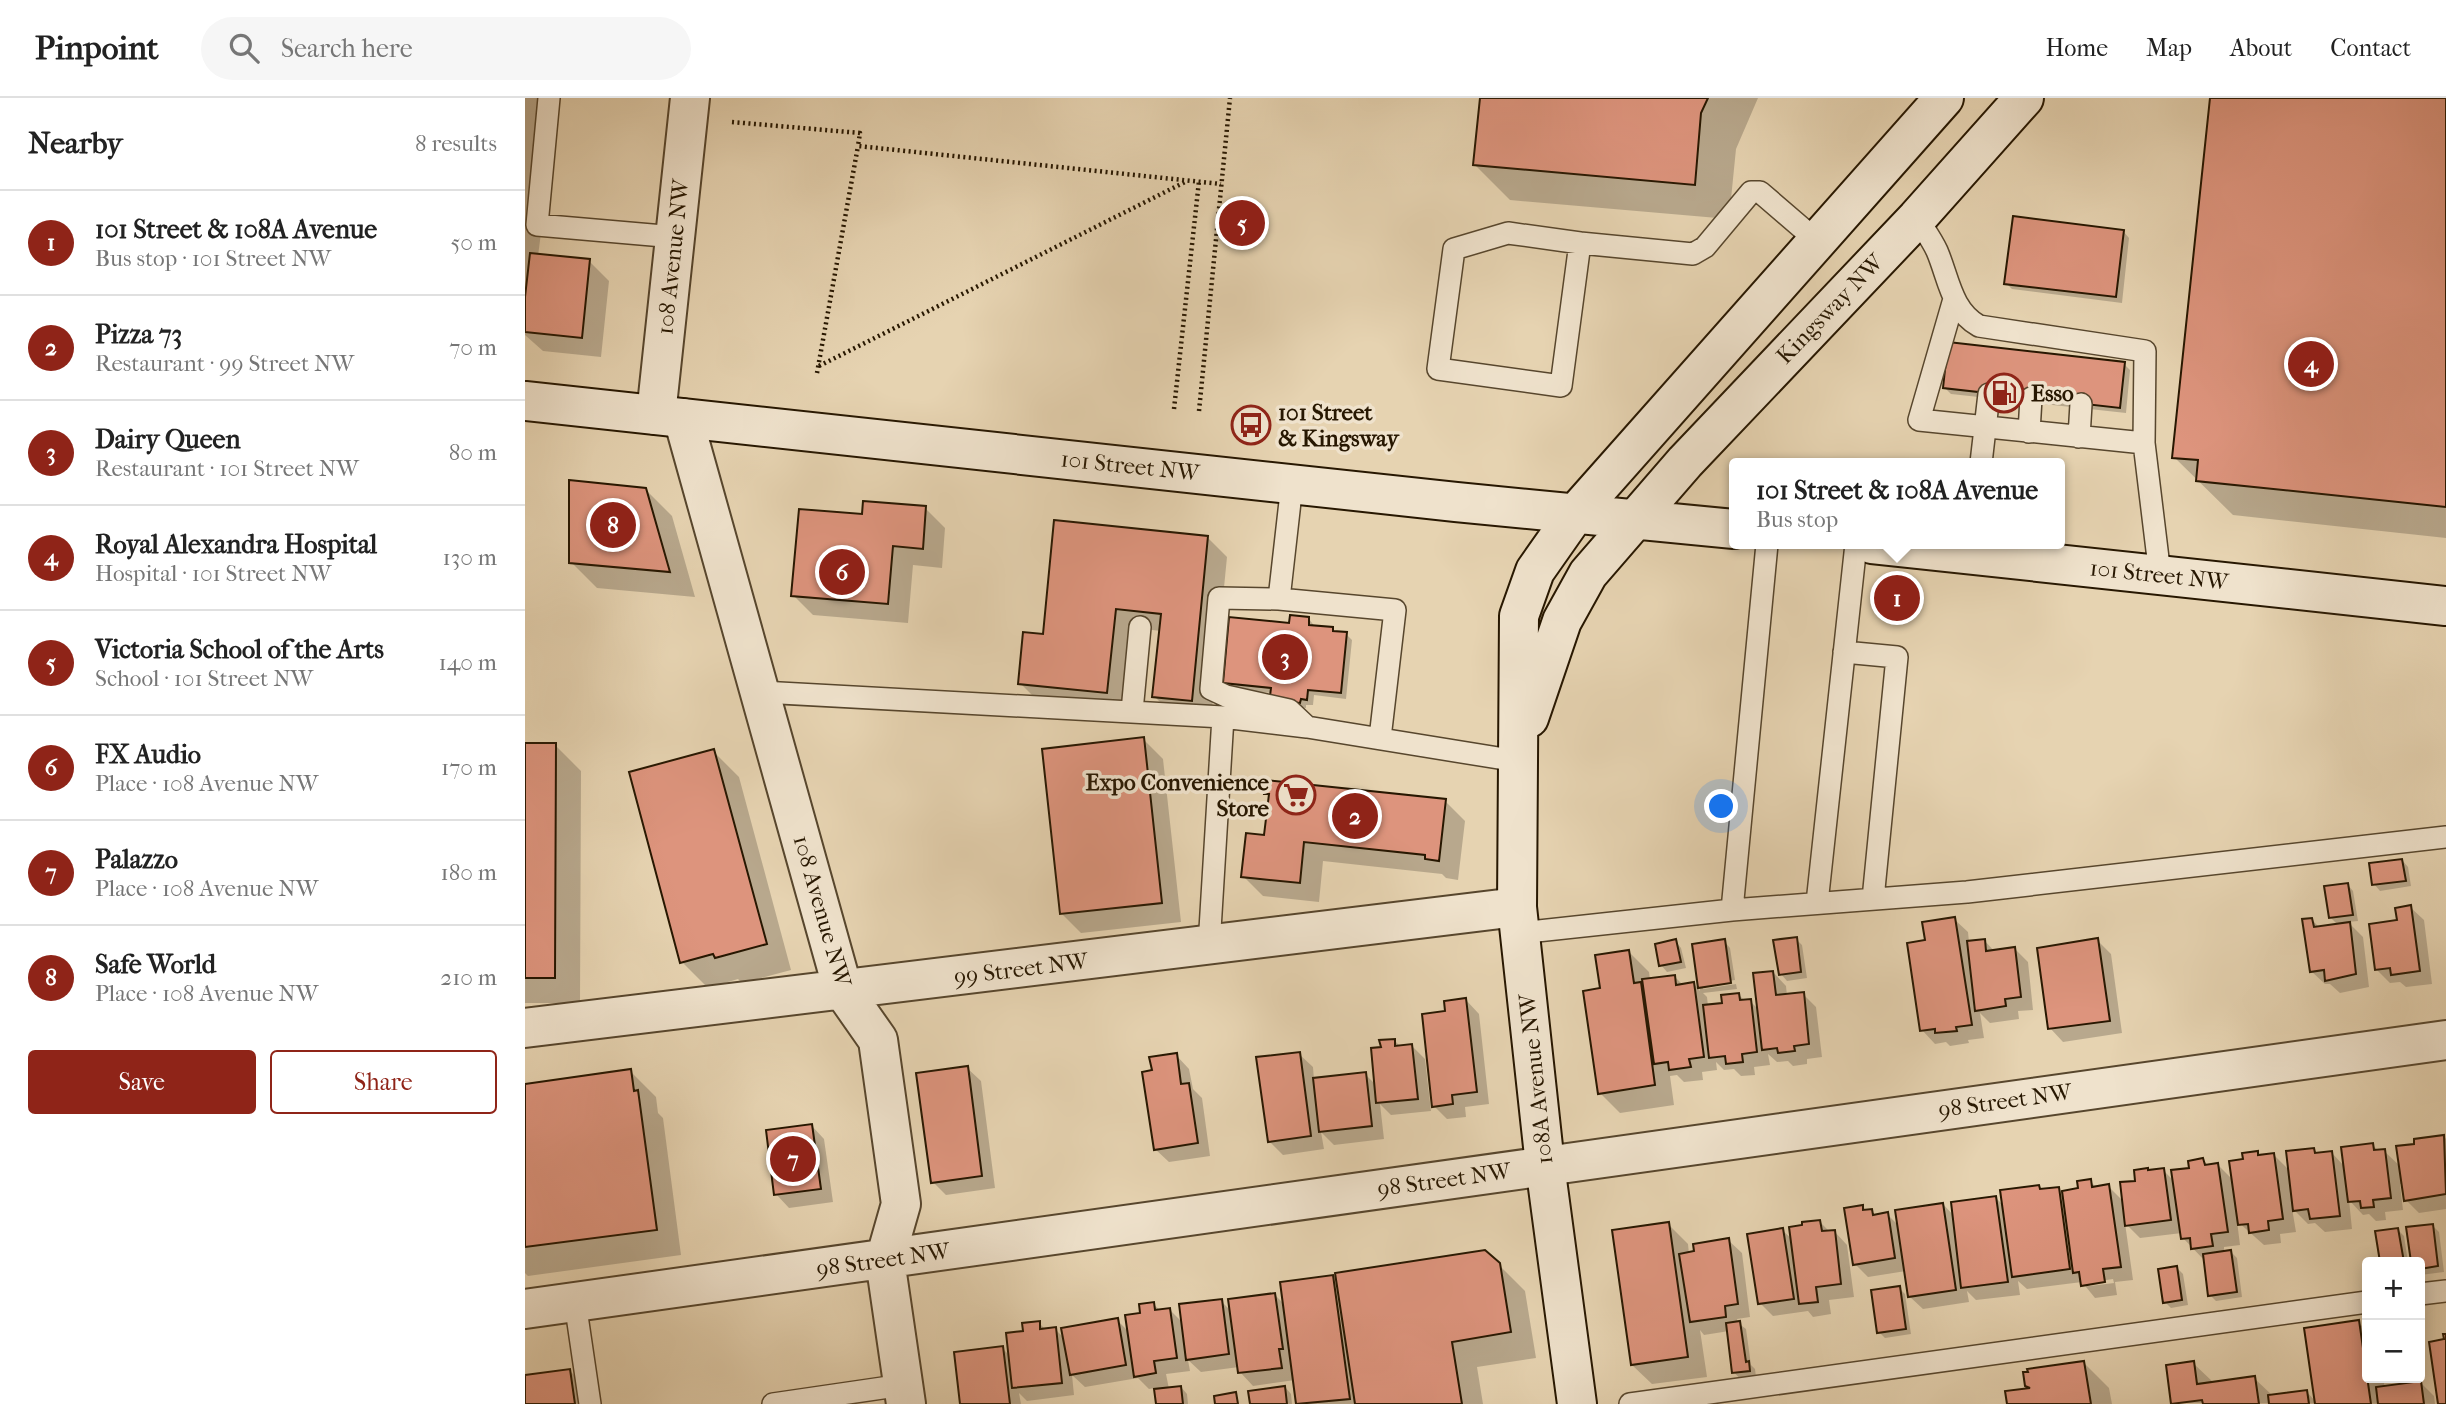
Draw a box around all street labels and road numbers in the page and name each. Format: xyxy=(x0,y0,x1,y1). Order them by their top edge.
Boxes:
street label: 108 Avenue NW xyxy=(651,176,695,336)
street label: Kingsway NW xyxy=(1771,248,1890,369)
street label: 101 Street NW xyxy=(1059,445,1202,487)
street label: 101 Street NW xyxy=(2088,554,2231,596)
street label: 108 Avenue NW xyxy=(787,832,857,991)
street label: 99 Street NW xyxy=(953,947,1091,991)
street label: 108A Avenue NW xyxy=(1513,991,1558,1166)
street label: 98 Street NW xyxy=(1937,1078,2075,1124)
street label: 98 Street NW xyxy=(1376,1157,1514,1203)
street label: 98 Street NW xyxy=(815,1237,953,1283)

